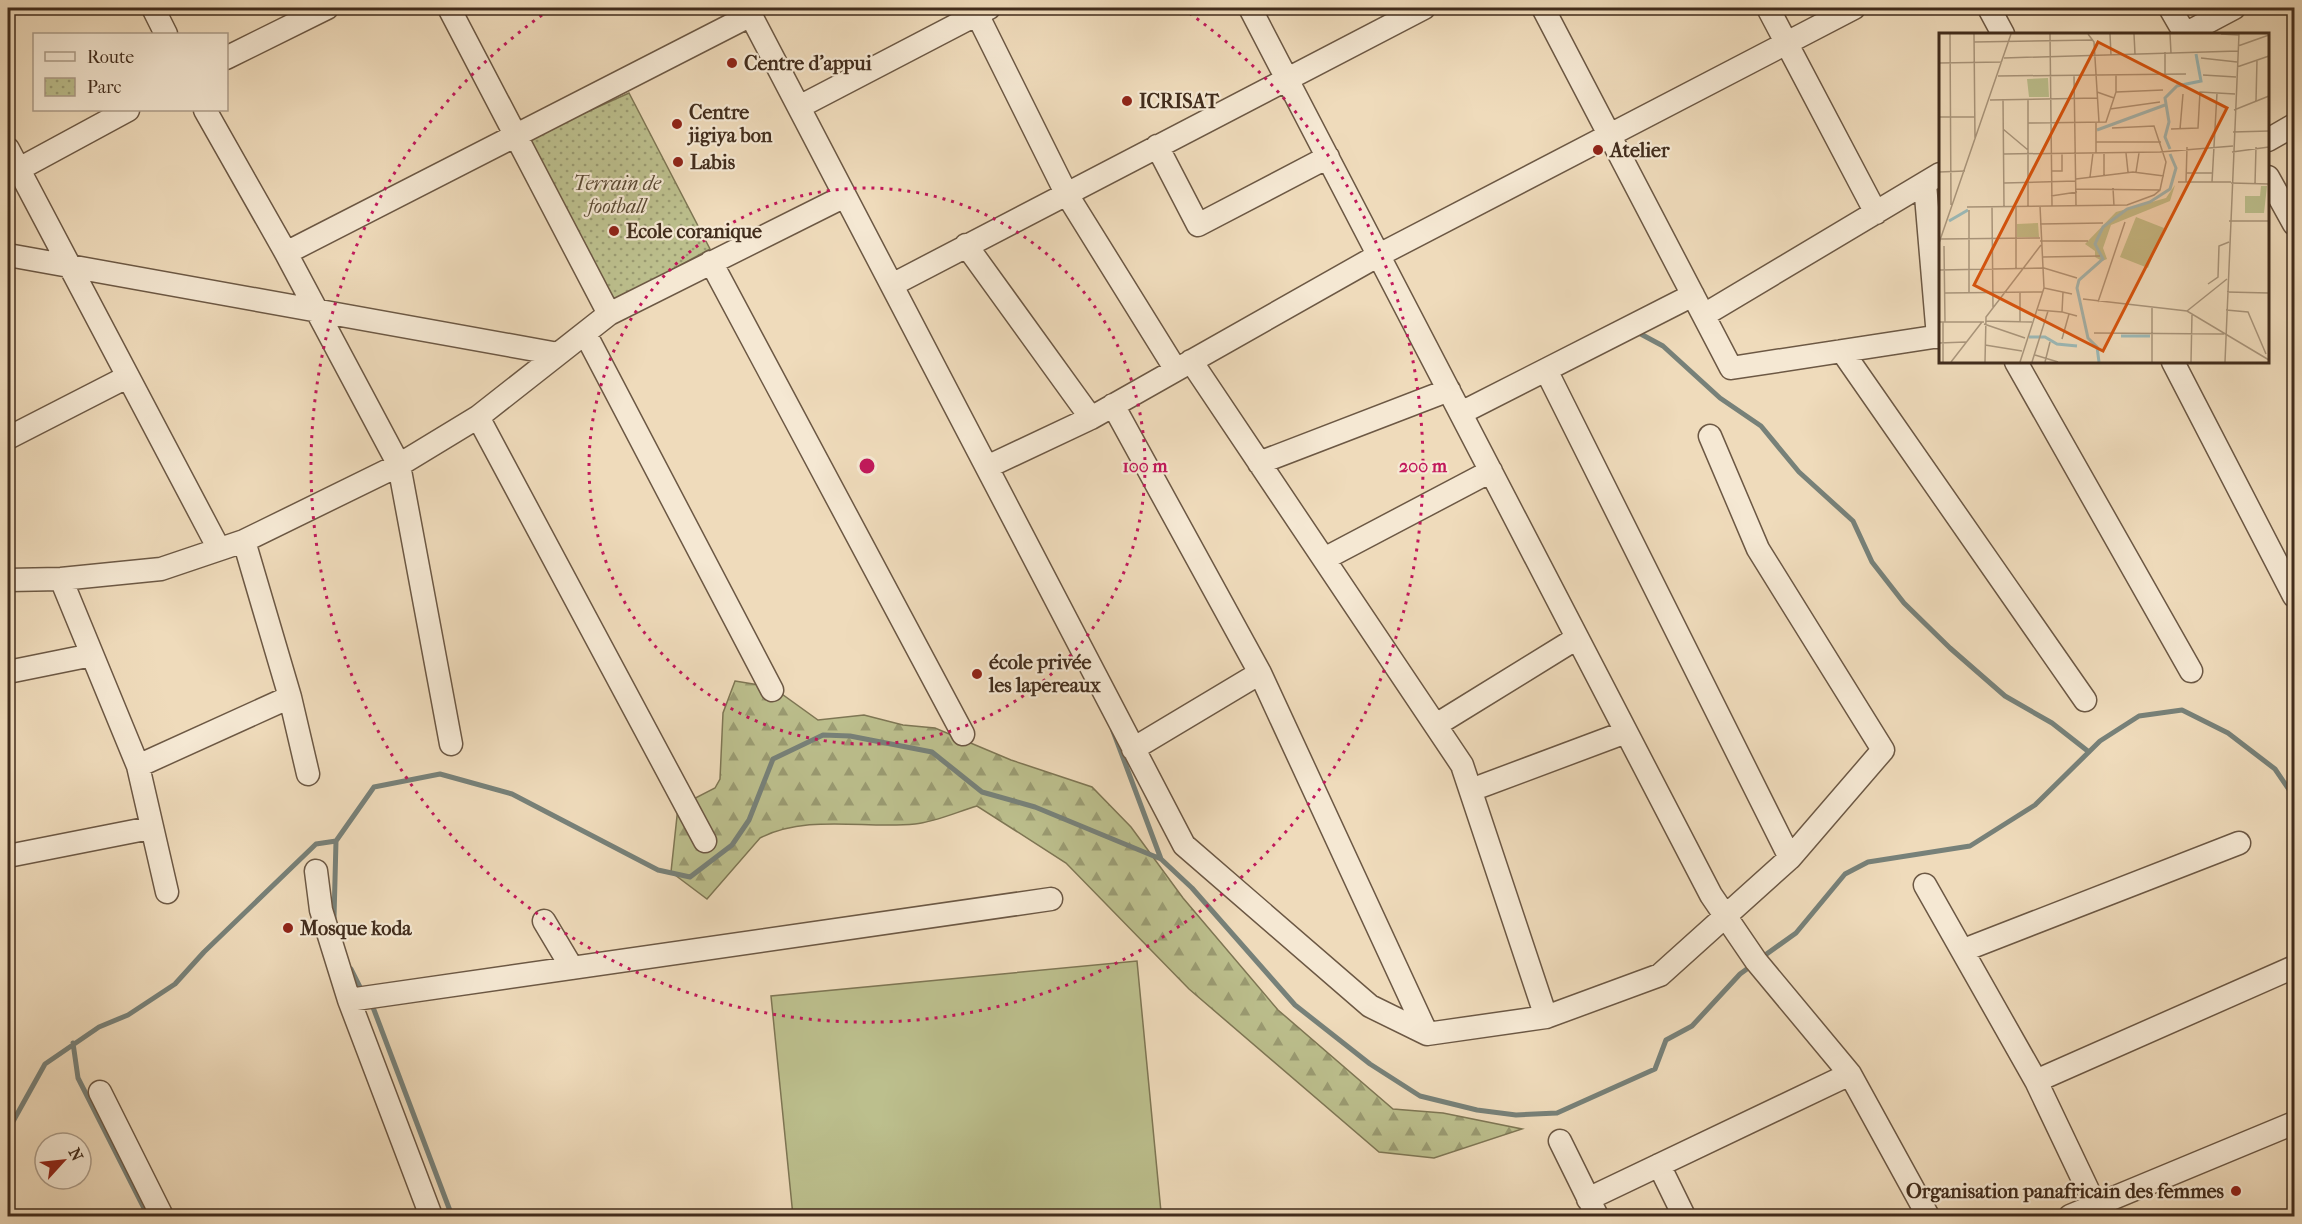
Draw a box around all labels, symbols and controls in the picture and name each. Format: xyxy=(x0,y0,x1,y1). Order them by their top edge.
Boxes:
legend xyxy=(33,33,228,111)
inset map xyxy=(1939,33,2269,363)
text: Route xyxy=(87,47,134,68)
place label: Centre d'appui xyxy=(744,52,873,75)
marker: Centre d'appui xyxy=(725,56,739,70)
text: Parc xyxy=(87,77,122,98)
place label: ICRISAT xyxy=(1139,90,1220,113)
marker: ICRISAT xyxy=(1120,94,1134,108)
place label: Centre jigiya bon xyxy=(687,101,773,147)
marker: Centre jigiya bon xyxy=(670,117,684,131)
place label: Atelier xyxy=(1608,139,1670,162)
marker: Atelier xyxy=(1591,143,1605,157)
place label: Labis xyxy=(690,151,736,174)
marker: Labis xyxy=(671,155,685,169)
park label: Terrain de football xyxy=(573,172,662,218)
place label: Ecole coranique xyxy=(626,220,762,243)
marker: Ecole coranique xyxy=(607,224,621,238)
centre of rings xyxy=(857,456,877,476)
text: 100 m xyxy=(1122,456,1169,477)
text: 200 m xyxy=(1399,456,1448,477)
place label: école privée les lapereaux xyxy=(988,651,1101,697)
marker: école privée les lapereaux xyxy=(970,667,984,681)
place label: Mosque koda xyxy=(299,917,412,940)
marker: Mosque koda xyxy=(281,921,295,935)
north arrow xyxy=(33,1131,93,1191)
text: N xyxy=(65,1145,88,1165)
place label: Organisation panafricain des femmes xyxy=(1906,1180,2225,1203)
marker: Organisation panafricain des femmes xyxy=(2229,1184,2243,1198)

